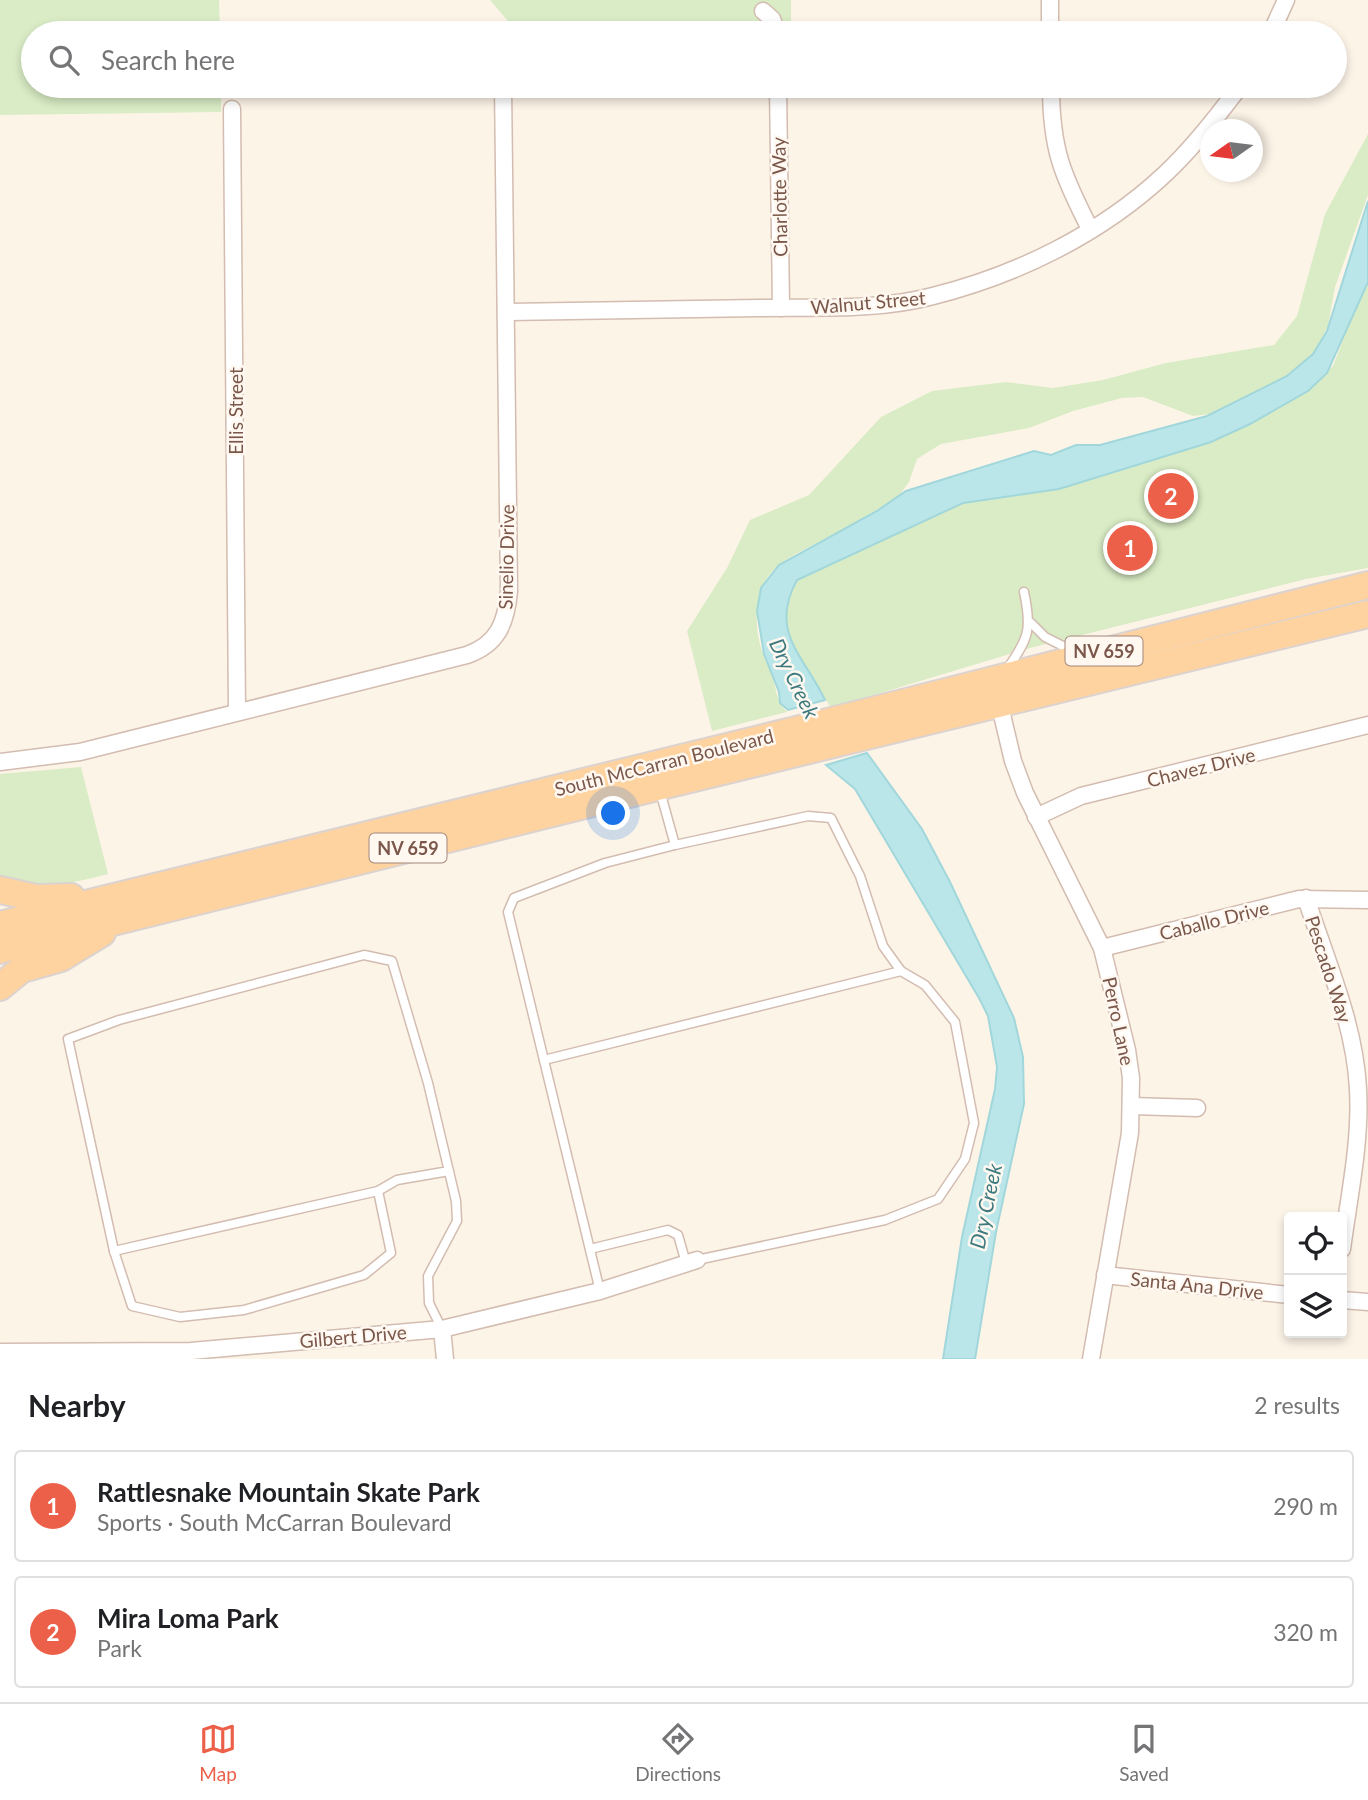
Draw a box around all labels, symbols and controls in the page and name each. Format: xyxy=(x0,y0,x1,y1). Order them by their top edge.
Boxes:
search box xyxy=(21,21,1347,98)
icon: search xyxy=(45,41,83,79)
text: Search here xyxy=(101,44,235,76)
north arrow xyxy=(1200,119,1263,182)
street label: Charlotte Way xyxy=(766,137,792,257)
street label: Walnut Street xyxy=(809,285,927,318)
street label: Ellis Street xyxy=(224,367,247,455)
pin: 2 xyxy=(1148,470,1194,522)
street label: Sinelio Drive xyxy=(494,504,518,610)
pin: 1 xyxy=(1107,522,1153,574)
water label: Dry Creek xyxy=(765,634,826,723)
road number: NV 659 xyxy=(1066,636,1142,666)
street label: South McCarran Boulevard xyxy=(552,724,776,800)
street label: Chavez Drive xyxy=(1144,742,1258,792)
your location xyxy=(596,796,630,830)
road number: NV 659 xyxy=(370,834,446,862)
street label: Caballo Drive xyxy=(1157,895,1271,945)
street label: Pescado Way xyxy=(1301,913,1357,1026)
street label: Perro Lane xyxy=(1098,975,1140,1067)
water label: Dry Creek xyxy=(964,1160,1006,1251)
map controls xyxy=(1284,1212,1347,1338)
button: locate xyxy=(1284,1212,1347,1275)
street label: Santa Ana Drive xyxy=(1129,1267,1265,1303)
button: layers xyxy=(1284,1275,1347,1338)
street label: Gilbert Drive xyxy=(298,1320,408,1352)
text: Nearby xyxy=(28,1387,126,1423)
text: 2 results xyxy=(1254,1391,1340,1419)
text: Rattlesnake Mountain Skate Park xyxy=(97,1476,480,1508)
text: 1 xyxy=(46,1492,60,1520)
text: 290 m xyxy=(1273,1492,1338,1520)
text: Sports · South McCarran Boulevard xyxy=(97,1508,452,1536)
text: Mira Loma Park xyxy=(97,1602,279,1634)
text: 2 xyxy=(46,1618,60,1646)
text: 320 m xyxy=(1273,1618,1338,1646)
text: Park xyxy=(97,1634,142,1662)
tab: Map xyxy=(199,1720,237,1785)
tab: Directions xyxy=(635,1720,721,1785)
tab: Saved xyxy=(1119,1720,1169,1785)

